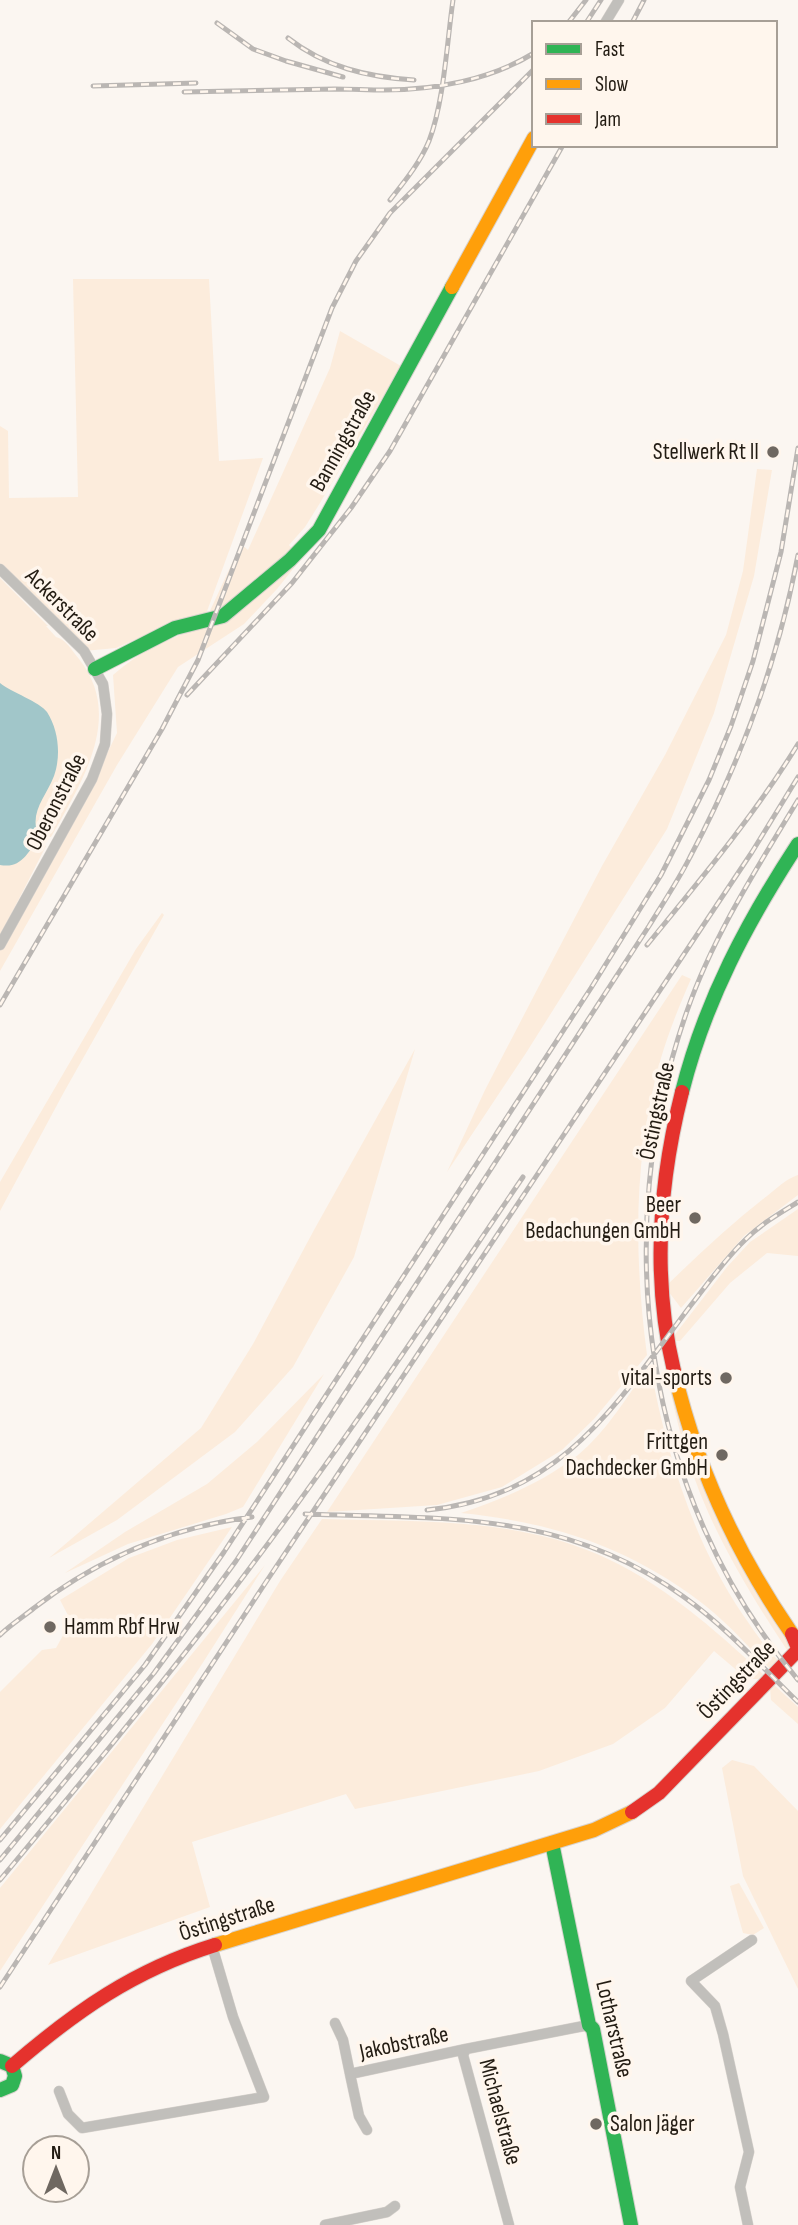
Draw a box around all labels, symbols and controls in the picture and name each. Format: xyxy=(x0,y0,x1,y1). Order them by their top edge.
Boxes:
legend xyxy=(532,21,777,147)
text: Fast xyxy=(595,37,625,62)
text: Slow xyxy=(595,72,629,97)
text: Jam xyxy=(594,107,621,132)
street label: Banningstraße xyxy=(304,385,382,497)
place label: Stellwerk Rt II xyxy=(653,438,759,466)
marker: Stellwerk Rt II xyxy=(765,444,781,460)
street label: Ackerstraße xyxy=(19,562,105,648)
street label: Oberonstraße xyxy=(20,749,92,855)
street label: Östingstraße xyxy=(633,1060,681,1162)
place label: Beer Bedachungen GmbH xyxy=(525,1191,681,1245)
marker: Beer Bedachungen GmbH xyxy=(687,1210,703,1226)
place label: vital-sports xyxy=(621,1364,712,1392)
marker: vital-sports xyxy=(718,1370,734,1386)
place label: Frittgen Dachdecker GmbH xyxy=(565,1428,708,1482)
marker: Frittgen Dachdecker GmbH xyxy=(714,1447,730,1463)
place label: Hamm Rbf Hrw xyxy=(64,1613,180,1641)
marker: Hamm Rbf Hrw xyxy=(42,1619,58,1635)
street label: Östingstraße xyxy=(692,1635,782,1725)
street label: Östingstraße xyxy=(176,1890,278,1948)
street label: Lotharstraße xyxy=(589,1978,639,2080)
street label: Jakobstraße xyxy=(356,2020,451,2066)
street label: Michaelstraße xyxy=(472,2056,528,2168)
place label: Salon Jäger xyxy=(610,2110,695,2138)
marker: Salon Jäger xyxy=(588,2116,604,2132)
north arrow xyxy=(21,2134,91,2204)
text: N xyxy=(51,2142,61,2165)

